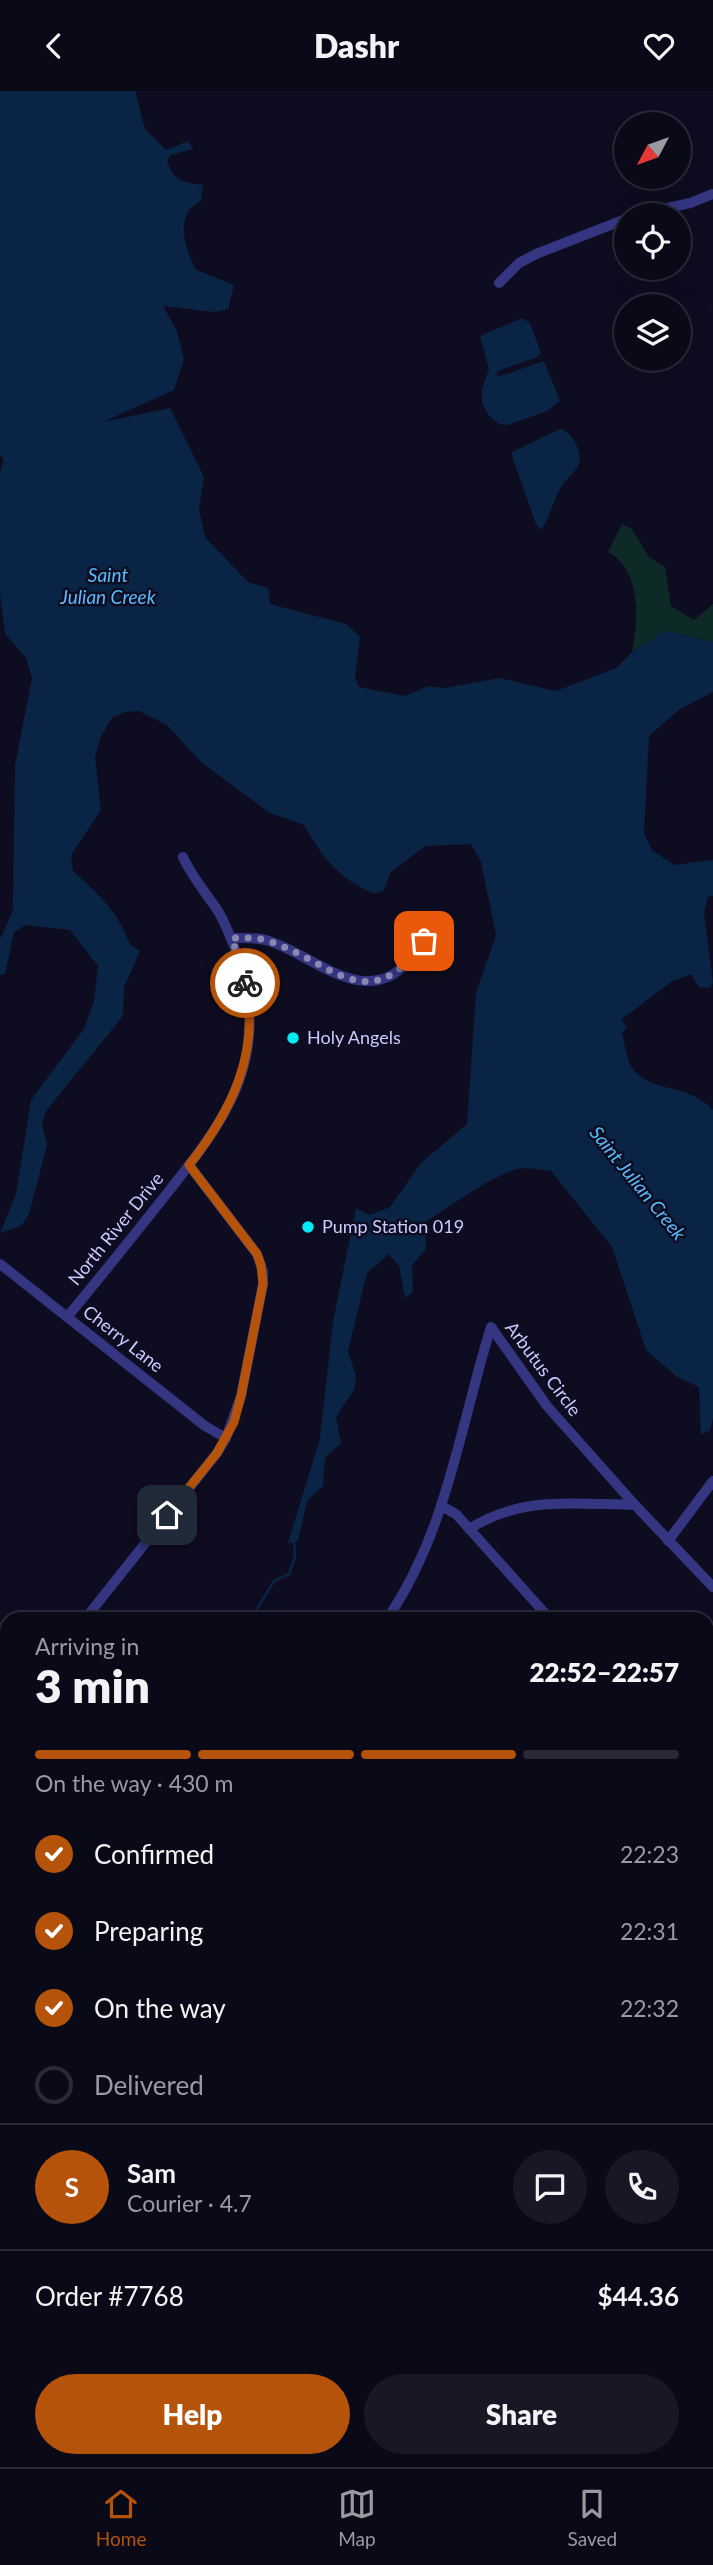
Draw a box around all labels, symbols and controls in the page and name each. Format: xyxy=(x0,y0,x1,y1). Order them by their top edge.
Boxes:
text: Dashr xyxy=(314,26,399,65)
icon: back xyxy=(35,27,73,65)
icon: heart xyxy=(640,27,678,65)
north arrow xyxy=(614,112,691,189)
map controls xyxy=(614,112,691,371)
button: locate xyxy=(614,203,691,280)
button: layers xyxy=(614,294,691,371)
water label: Saint Julian Creek xyxy=(59,563,157,608)
pin xyxy=(394,911,454,971)
icon: bag xyxy=(405,922,443,960)
courier xyxy=(210,948,280,1018)
icon: bike xyxy=(226,964,264,1002)
place label: Holy Angels xyxy=(307,1026,401,1048)
marker: Holy Angels xyxy=(285,1030,301,1046)
water label: Saint Julian Creek xyxy=(585,1121,692,1245)
street label: North River Drive xyxy=(63,1167,168,1289)
place label: Pump Station 019 xyxy=(322,1215,464,1237)
marker: Pump Station 019 xyxy=(300,1219,316,1235)
street label: Cherry Lane xyxy=(79,1300,168,1376)
street label: Arbutus Circle xyxy=(501,1317,586,1420)
pin xyxy=(137,1485,197,1545)
icon: home xyxy=(148,1496,186,1534)
text: Arriving in xyxy=(35,1632,139,1660)
text: 22:52–22:57 xyxy=(529,1656,679,1688)
text: 3 min xyxy=(35,1658,150,1713)
text: On the way · 430 m xyxy=(35,1769,234,1797)
icon: check xyxy=(35,1835,73,1873)
text: Confirmed xyxy=(94,1838,214,1870)
text: 22:23 xyxy=(620,1840,679,1868)
icon: check xyxy=(35,1912,73,1950)
text: Preparing xyxy=(94,1915,203,1947)
text: 22:31 xyxy=(620,1917,679,1945)
icon: check xyxy=(35,1989,73,2027)
text: On the way xyxy=(94,1992,226,2024)
text: 22:32 xyxy=(620,1994,679,2022)
text: Delivered xyxy=(94,2069,204,2101)
button: chat xyxy=(513,2150,587,2224)
button: phone xyxy=(605,2150,679,2224)
text: Sam xyxy=(127,2157,176,2189)
text: S xyxy=(65,2171,79,2203)
text: Courier · 4.7 xyxy=(127,2189,252,2217)
text: Order #7768 xyxy=(35,2280,184,2312)
text: $44.36 xyxy=(597,2280,679,2312)
button: Help xyxy=(35,2374,350,2454)
button: Share xyxy=(364,2374,679,2454)
tab: Home xyxy=(96,2485,146,2550)
tab: Map xyxy=(338,2485,376,2550)
tab: Saved xyxy=(568,2485,617,2550)

